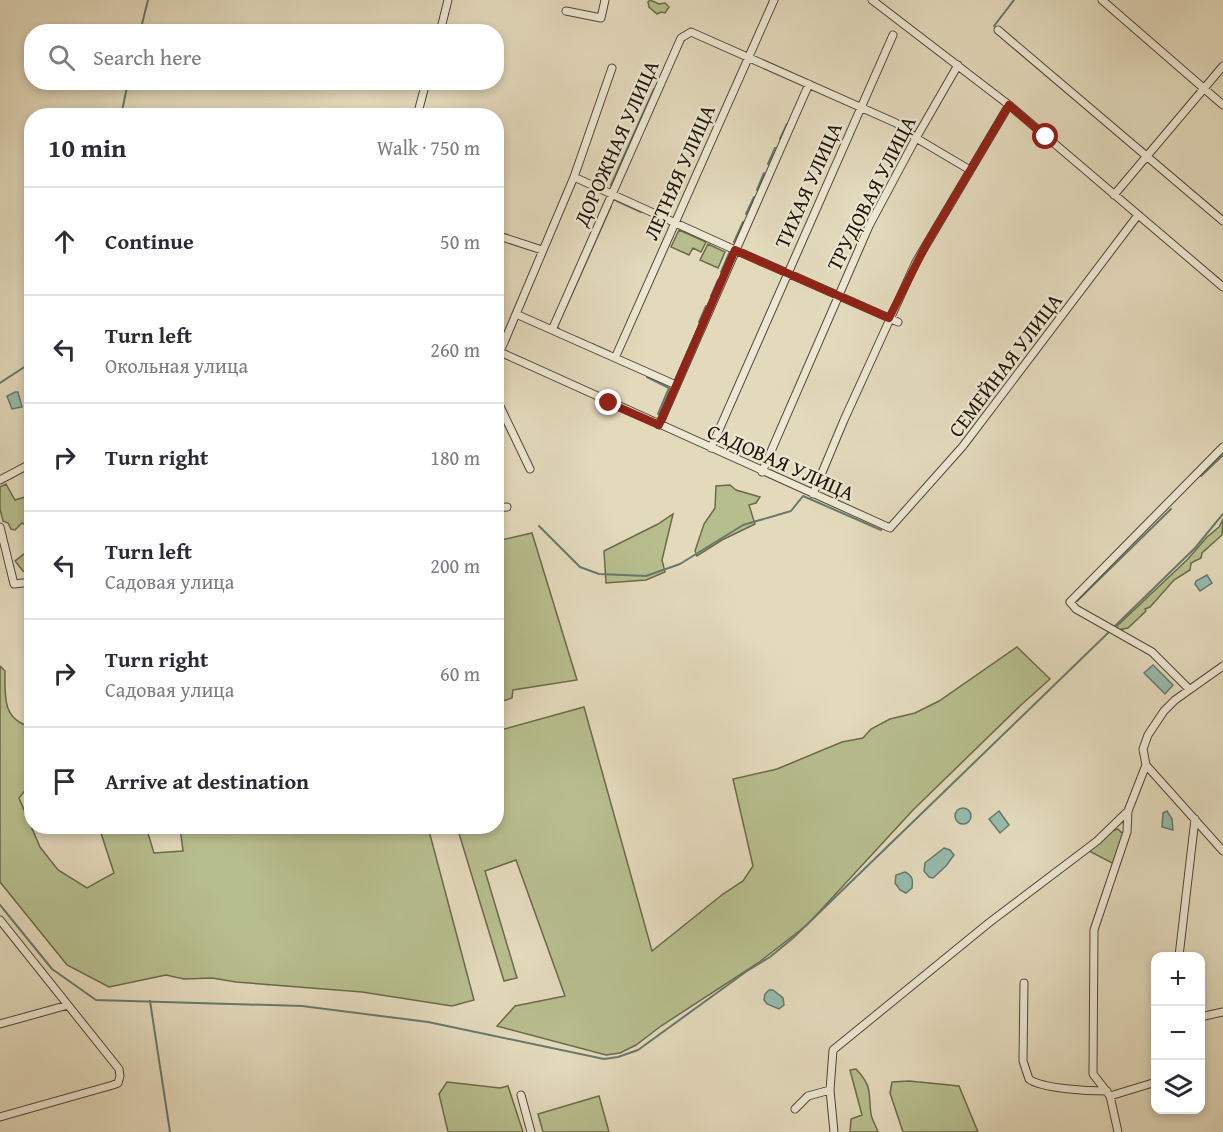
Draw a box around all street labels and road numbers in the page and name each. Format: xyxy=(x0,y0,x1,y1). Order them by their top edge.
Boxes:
street label: ДОРОЖНАЯ УЛИЦА xyxy=(565,55,667,232)
street label: ЛЕТНЯЯ УЛИЦА xyxy=(635,99,723,245)
street label: ТРУДОВАЯ УЛИЦА xyxy=(819,110,924,276)
street label: ТИХАЯ УЛИЦА xyxy=(766,117,850,253)
street label: СЕМЕЙНАЯ УЛИЦА xyxy=(940,286,1070,444)
street label: САДОВАЯ УЛИЦА xyxy=(702,416,860,508)

